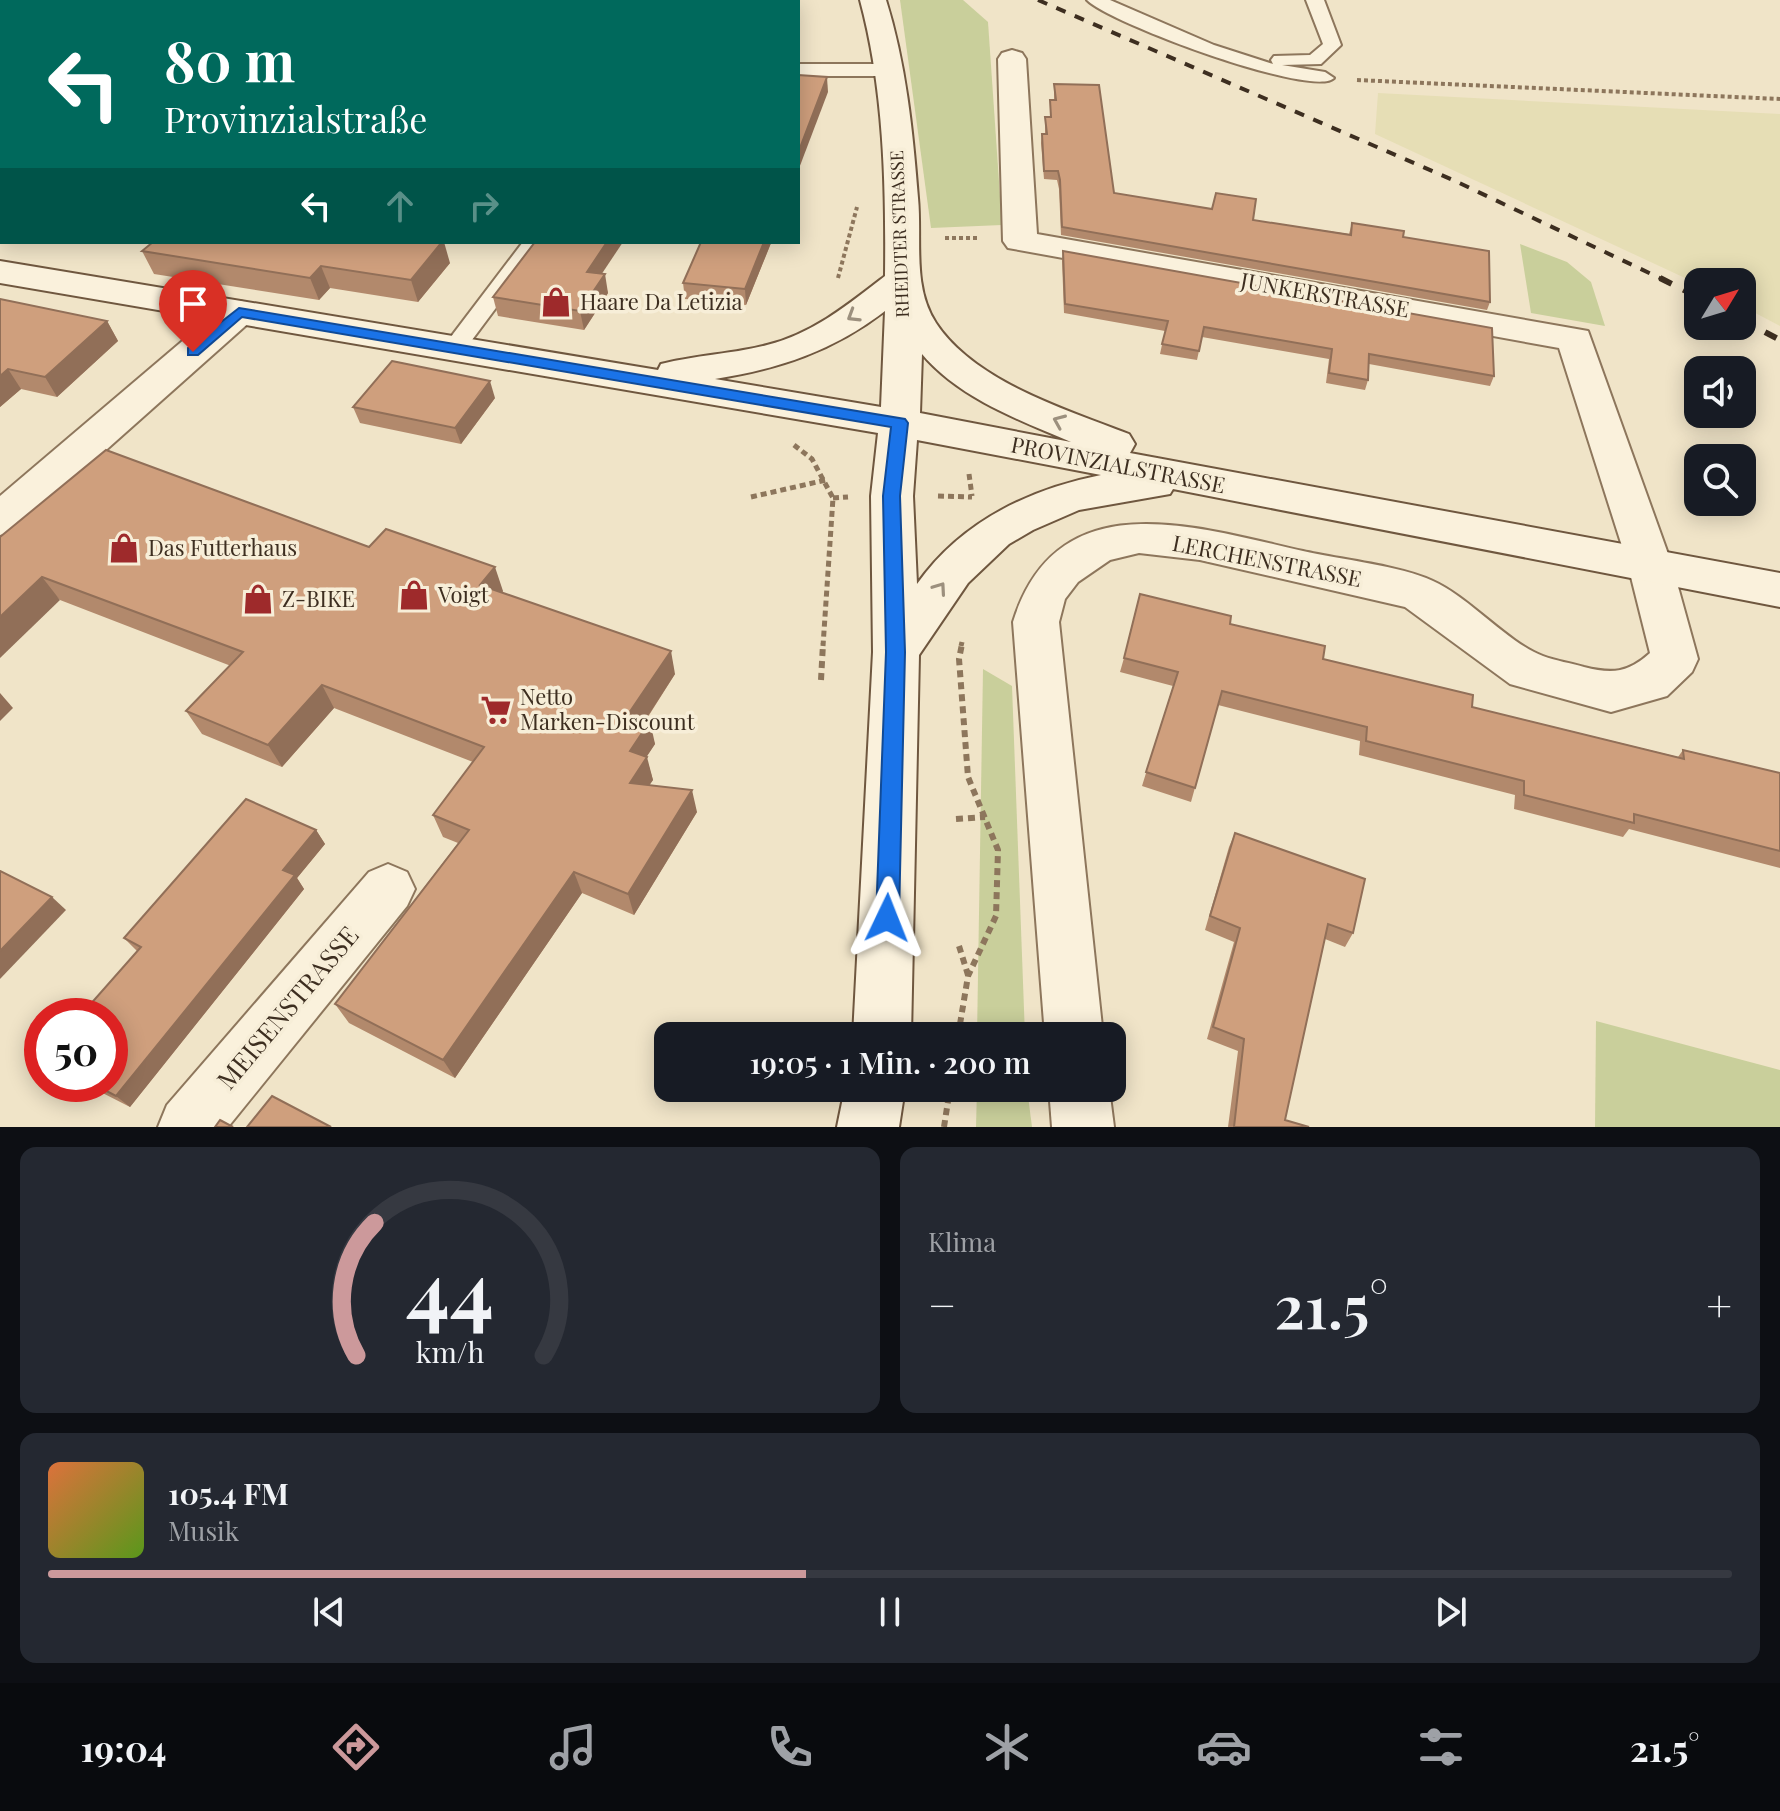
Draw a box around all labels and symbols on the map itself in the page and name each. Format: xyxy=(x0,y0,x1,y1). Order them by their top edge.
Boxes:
street label: RHEIDTER STRASSE xyxy=(884,150,914,318)
street label: JUNKERSTRASSE xyxy=(1238,264,1412,324)
north arrow xyxy=(1684,268,1756,340)
pin xyxy=(159,270,227,352)
shop icon: Haare Da Letizia xyxy=(539,285,573,319)
place label: Haare Da Letizia xyxy=(580,286,743,316)
one-way arrow xyxy=(847,307,862,322)
one-way arrow xyxy=(1053,415,1067,431)
street label: PROVINZIALSTRASSE xyxy=(1008,429,1228,500)
street label: LERCHENSTRASSE xyxy=(1170,527,1364,593)
shop icon: Das Futterhaus xyxy=(107,531,141,565)
place label: Das Futterhaus xyxy=(148,532,297,562)
shop icon: Voigt xyxy=(397,578,431,612)
place label: Voigt xyxy=(437,579,490,609)
shop icon: Z-BIKE xyxy=(241,582,275,616)
one-way arrow xyxy=(930,582,945,596)
place label: Z-BIKE xyxy=(282,583,355,613)
place label: Netto Marken-Discount xyxy=(520,681,696,736)
supermarket icon: Netto Marken-Discount xyxy=(479,693,513,727)
position arrow xyxy=(845,876,929,960)
street label: MEISENSTRASSE xyxy=(208,918,365,1096)
speed limit sign: 50 xyxy=(24,998,128,1102)

